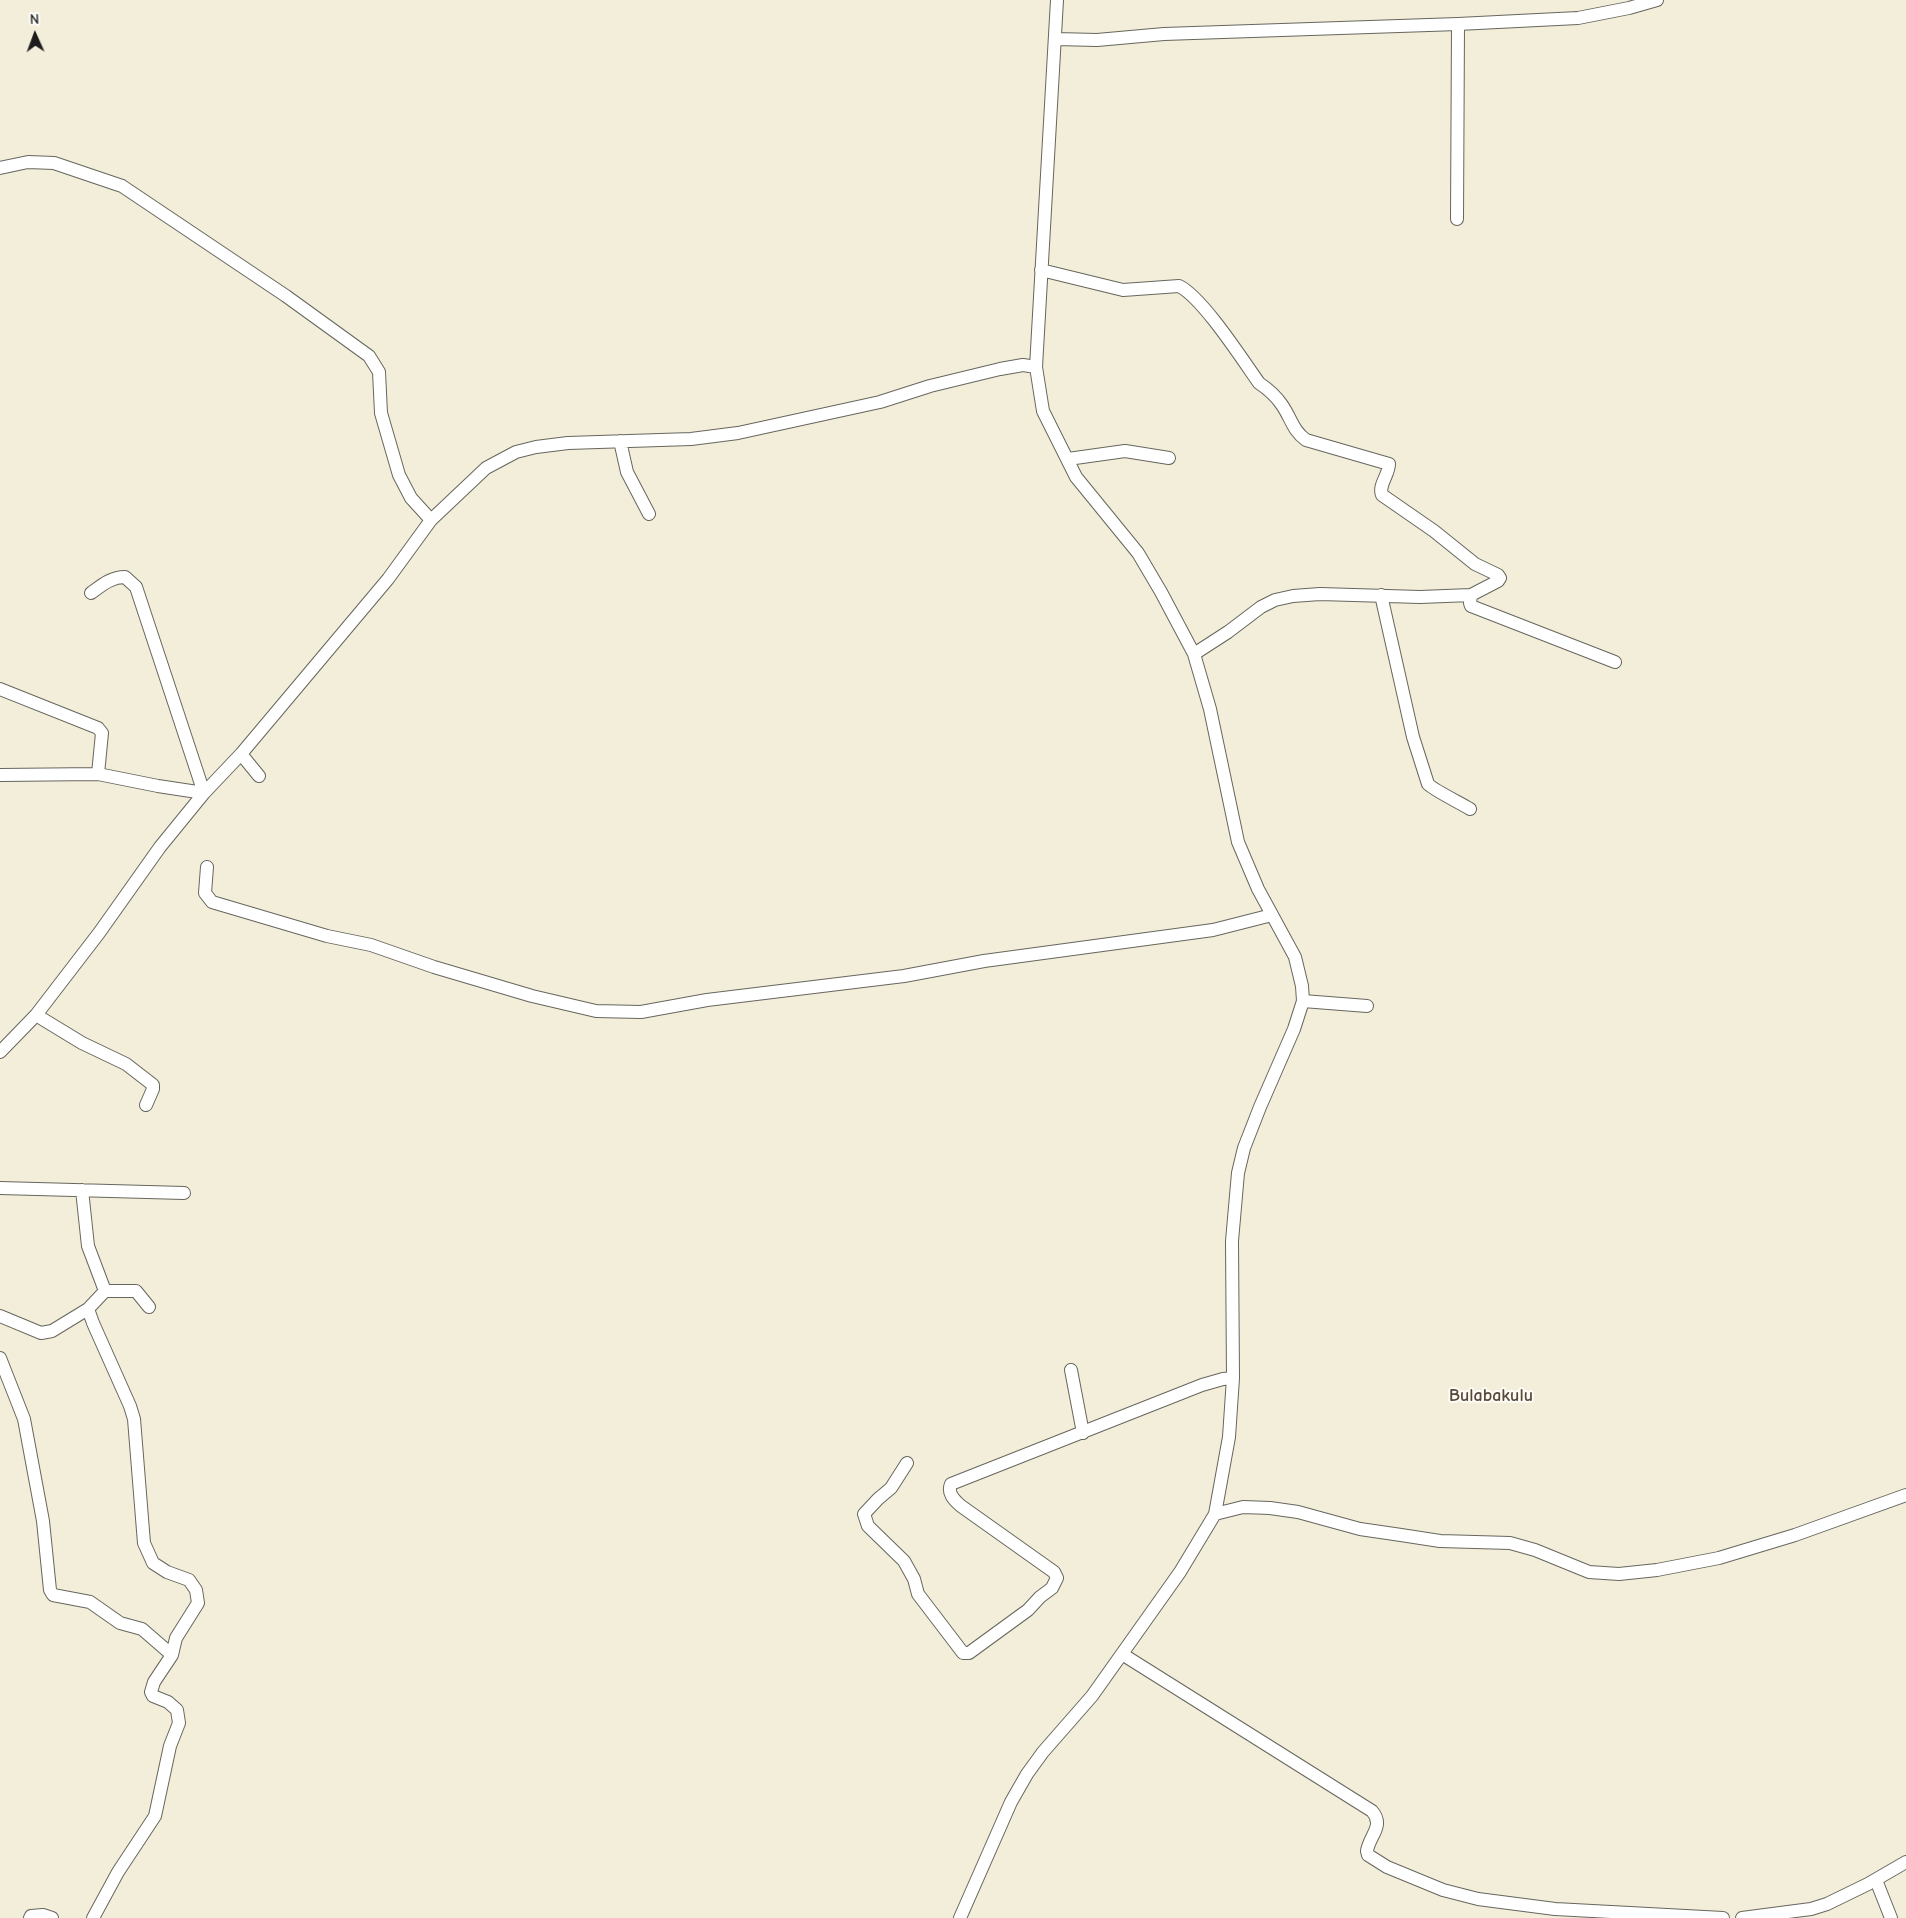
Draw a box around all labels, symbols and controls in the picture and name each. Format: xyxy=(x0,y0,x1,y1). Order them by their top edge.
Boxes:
north arrow xyxy=(10,10,60,60)
text: N xyxy=(30,11,39,28)
district label: Bulabakulu xyxy=(1449,1385,1533,1407)

